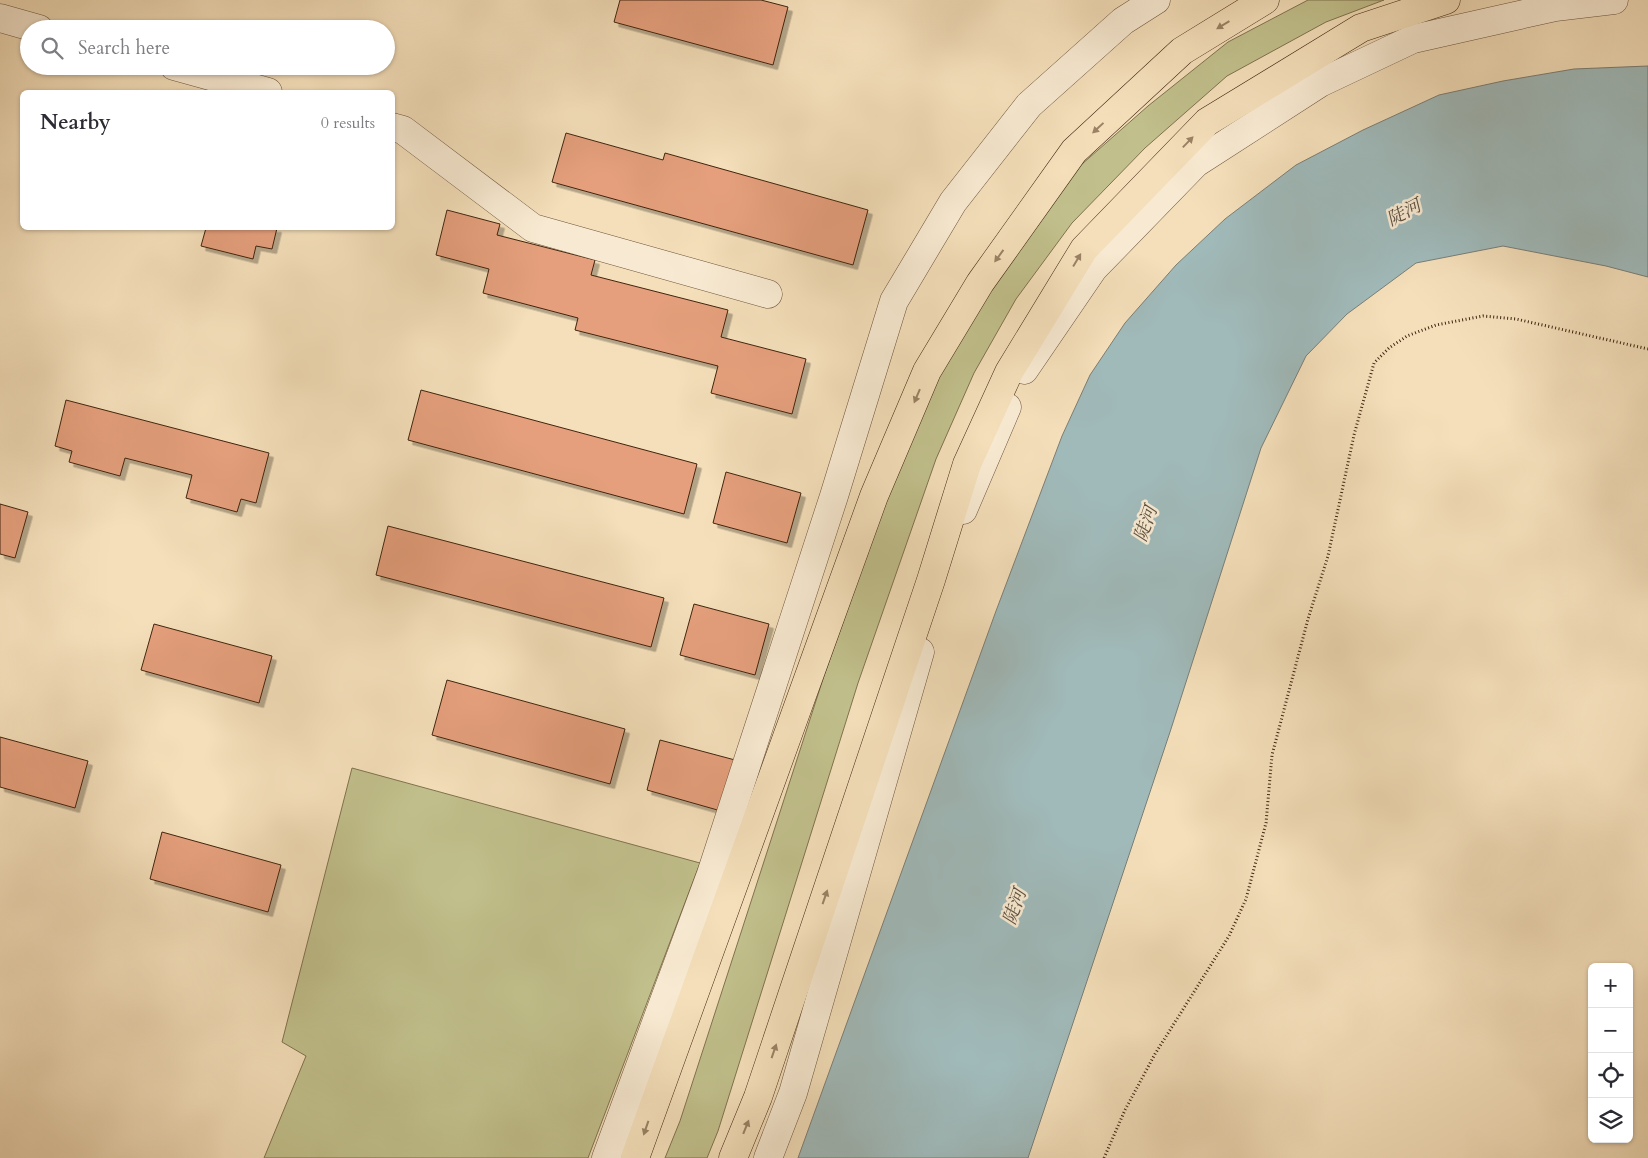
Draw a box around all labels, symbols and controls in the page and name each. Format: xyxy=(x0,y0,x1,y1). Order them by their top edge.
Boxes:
search box xyxy=(20,20,395,75)
one-way arrow xyxy=(1217,21,1230,30)
icon: search xyxy=(38,34,66,62)
text: Search here xyxy=(78,35,170,61)
text: Nearby xyxy=(40,108,111,137)
text: 0 results xyxy=(321,112,375,134)
one-way arrow xyxy=(1093,122,1105,134)
one-way arrow xyxy=(1182,136,1194,148)
water label: 陡河 xyxy=(1382,192,1428,232)
one-way arrow xyxy=(994,249,1004,263)
one-way arrow xyxy=(1073,254,1082,267)
one-way arrow xyxy=(912,389,920,403)
water label: 陡河 xyxy=(1128,500,1165,545)
water label: 陡河 xyxy=(997,883,1034,928)
one-way arrow xyxy=(822,889,829,904)
map controls xyxy=(1588,963,1633,1143)
button: + xyxy=(1588,963,1633,1008)
button: − xyxy=(1588,1008,1633,1053)
one-way arrow xyxy=(770,1043,778,1058)
button: locate xyxy=(1588,1053,1633,1098)
button: layers xyxy=(1588,1098,1633,1143)
one-way arrow xyxy=(742,1120,750,1135)
one-way arrow xyxy=(641,1121,649,1136)

